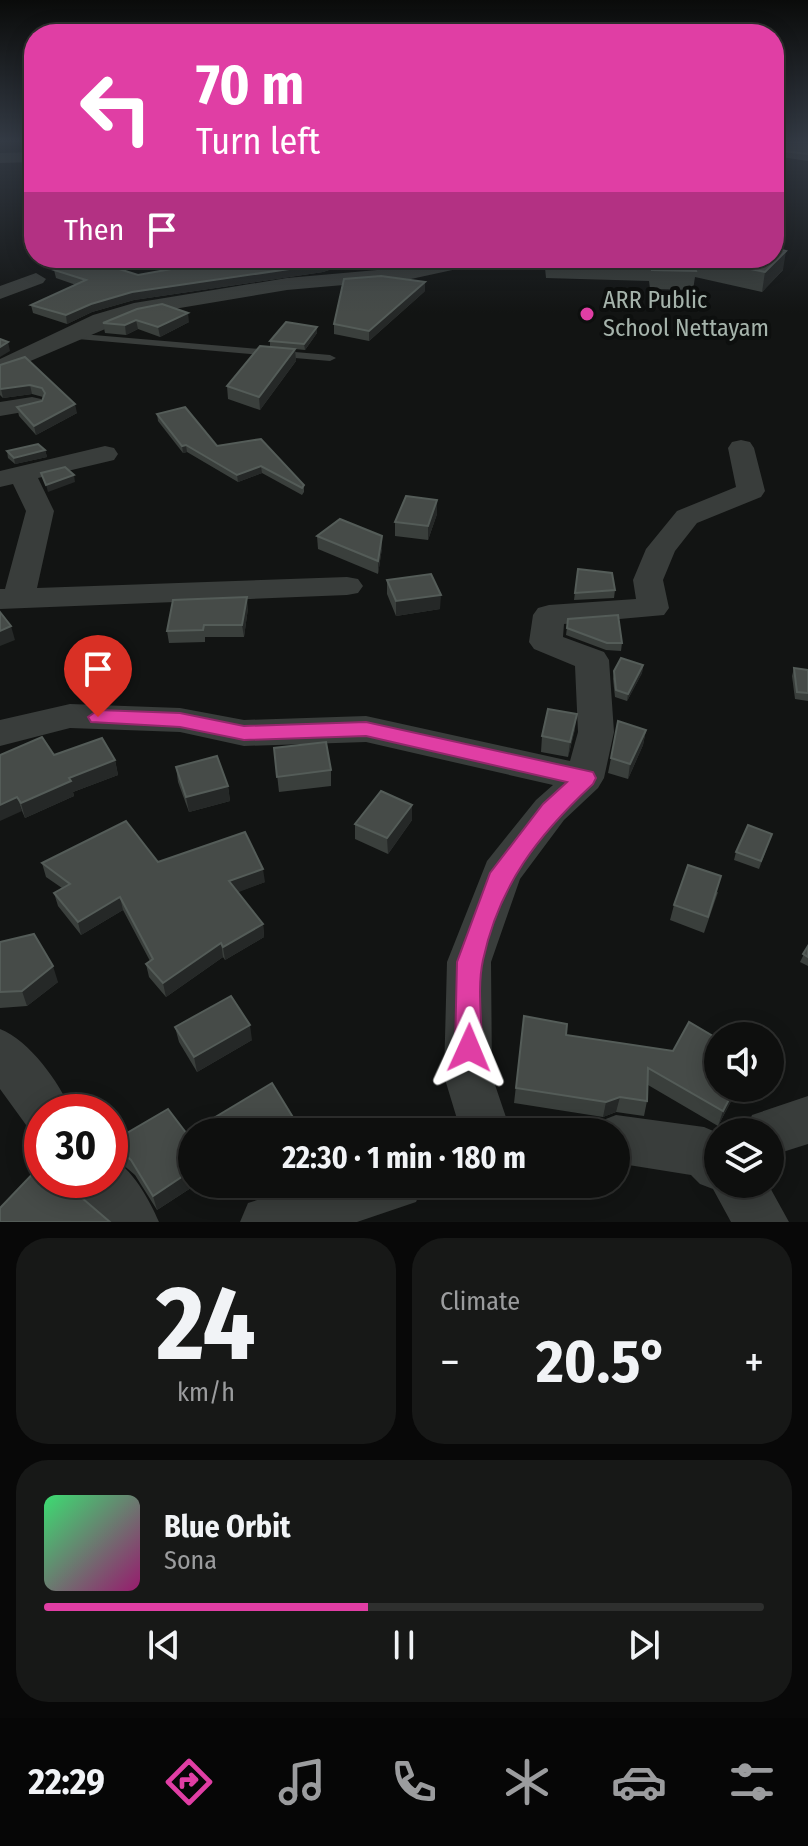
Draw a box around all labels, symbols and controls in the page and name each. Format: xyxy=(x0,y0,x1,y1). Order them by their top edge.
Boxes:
text: 70 m xyxy=(196,52,304,119)
icon: left xyxy=(64,56,168,160)
text: Turn left xyxy=(196,120,320,164)
icon: arrive xyxy=(140,208,184,252)
text: Then xyxy=(64,212,124,248)
place label: ARR Public School Nettayam xyxy=(603,286,769,342)
marker: ARR Public School Nettayam xyxy=(578,305,596,323)
pin xyxy=(64,635,132,717)
icon: arrive xyxy=(76,647,120,691)
position arrow xyxy=(427,1006,511,1090)
map controls xyxy=(704,1022,784,1198)
button: sound xyxy=(704,1022,784,1102)
speed limit sign: 30 xyxy=(24,1094,128,1198)
button: layers xyxy=(704,1118,784,1198)
text: 22:30 · 1 min · 180 m xyxy=(282,1140,526,1176)
text: 24 xyxy=(156,1262,256,1387)
text: Climate xyxy=(440,1286,520,1317)
text: 20.5° xyxy=(536,1326,668,1398)
text: − xyxy=(440,1336,460,1389)
text: + xyxy=(744,1336,764,1389)
text: km/h xyxy=(177,1377,235,1408)
text: Blue Orbit xyxy=(164,1509,290,1545)
text: Sona xyxy=(164,1545,217,1576)
icon: previous xyxy=(142,1623,186,1667)
icon: pause xyxy=(382,1623,426,1667)
icon: next xyxy=(622,1623,666,1667)
icon: directions xyxy=(161,1754,217,1810)
icon: music xyxy=(274,1754,330,1810)
icon: phone xyxy=(386,1754,442,1810)
icon: climate xyxy=(499,1754,555,1810)
icon: car xyxy=(611,1754,667,1810)
icon: filters xyxy=(724,1754,780,1810)
text: 22:29 xyxy=(28,1760,105,1804)

